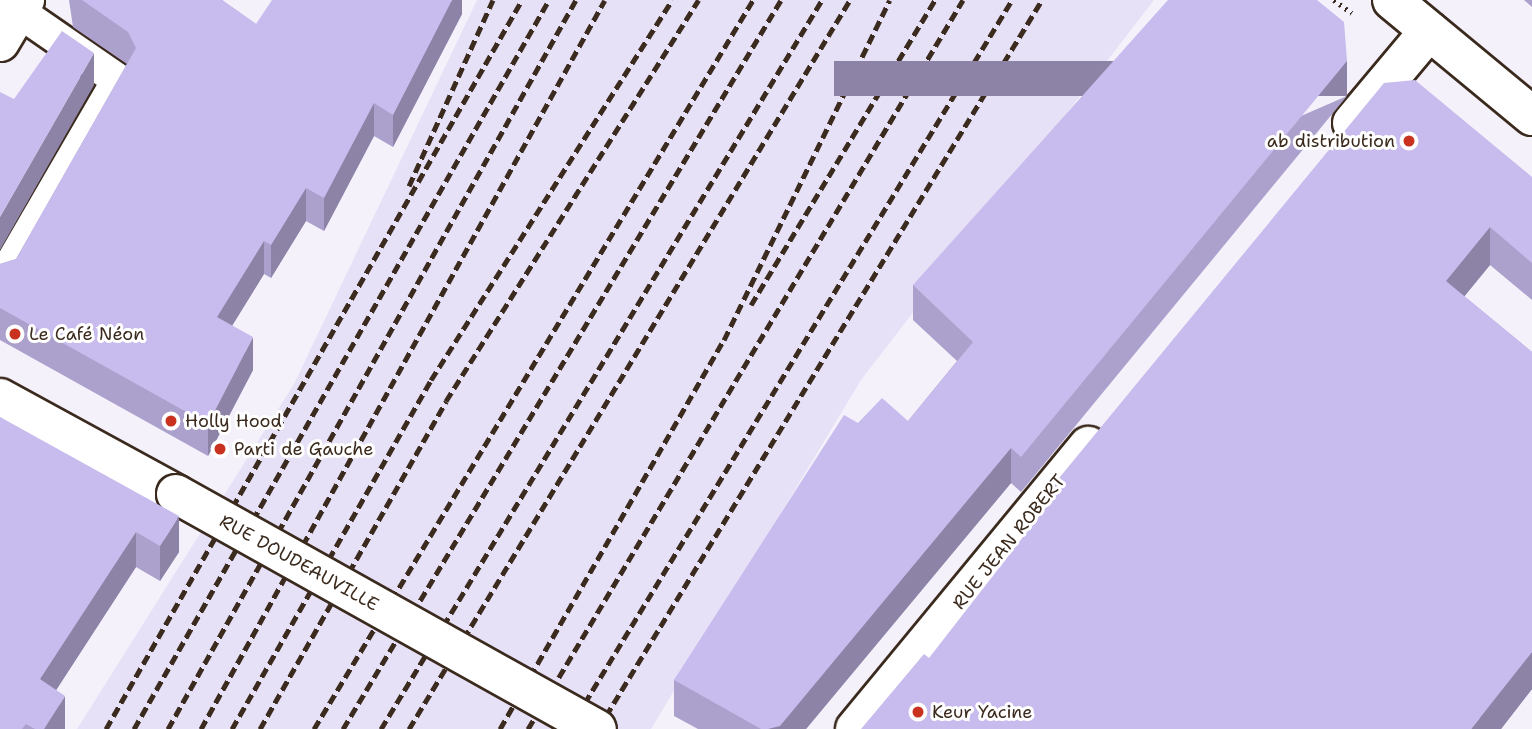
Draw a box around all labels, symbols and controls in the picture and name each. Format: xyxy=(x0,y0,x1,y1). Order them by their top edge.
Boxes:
place label: ab distribution xyxy=(1267,130,1395,152)
marker: ab distribution xyxy=(1401,133,1417,149)
place label: Le Café Néon xyxy=(29,323,144,345)
marker: Le Café Néon xyxy=(7,326,23,342)
place label: Holly Hood xyxy=(185,410,282,432)
marker: Holly Hood xyxy=(163,413,179,429)
place label: Parti de Gauche xyxy=(234,438,373,460)
marker: Parti de Gauche xyxy=(212,441,228,457)
street label: RUE JEAN ROBERT xyxy=(948,470,1070,614)
street label: RUE DOUDEAUVILLE xyxy=(216,510,382,616)
place label: Keur Yacine xyxy=(932,701,1032,723)
marker: Keur Yacine xyxy=(910,704,926,720)

